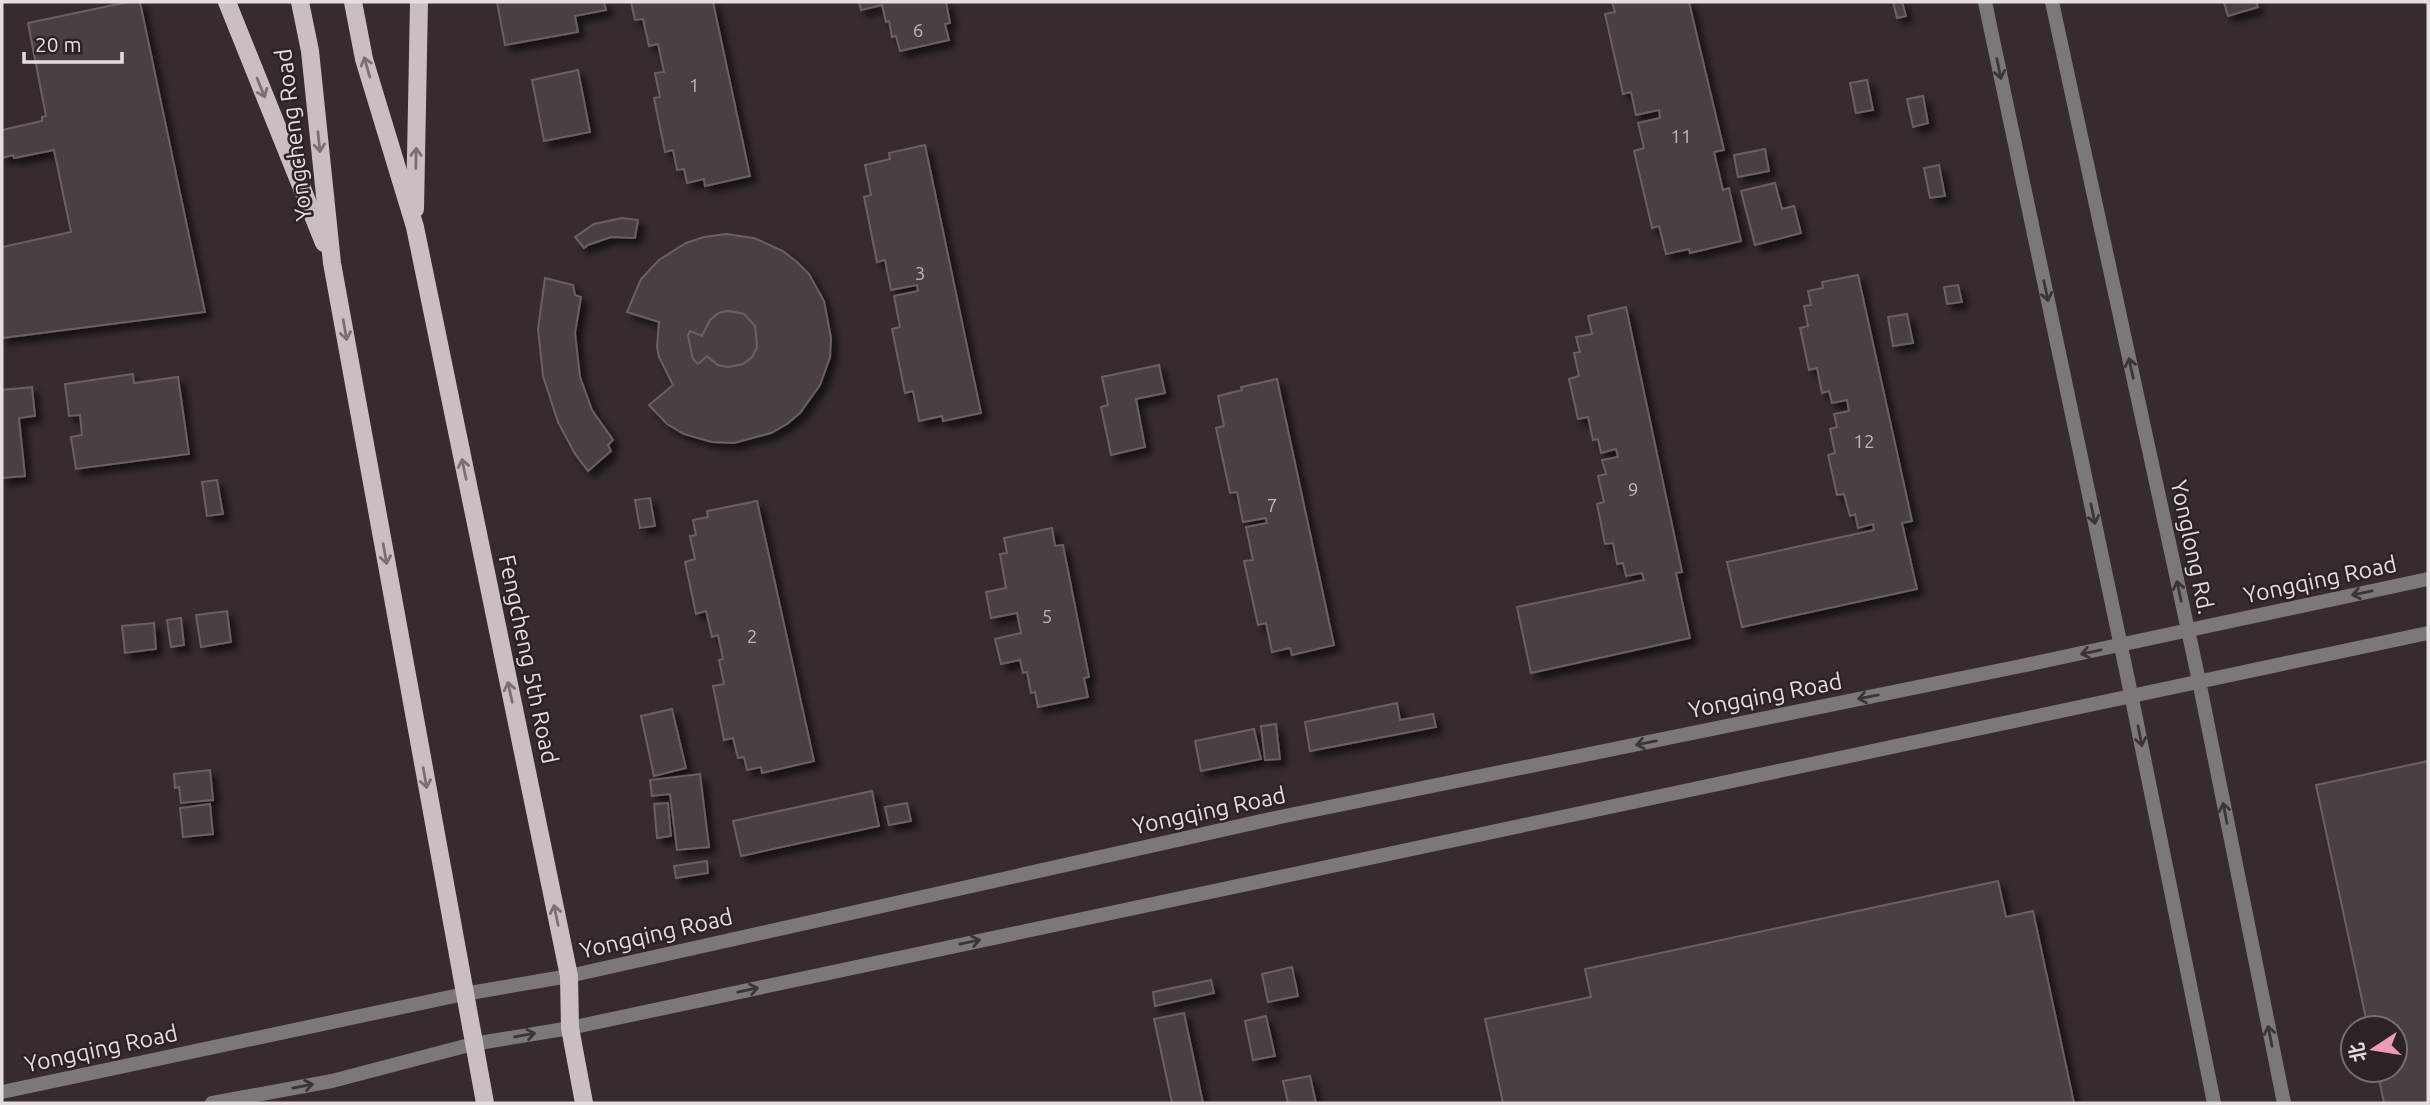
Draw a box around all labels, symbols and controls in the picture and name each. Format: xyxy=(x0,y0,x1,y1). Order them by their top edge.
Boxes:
house number: 6 xyxy=(913,19,923,41)
scale bar xyxy=(24,21,122,65)
text: 20 m xyxy=(35,32,82,56)
street label: Yongcheng Road xyxy=(270,47,316,223)
one-way arrow xyxy=(360,57,373,79)
one-way arrow xyxy=(1993,57,2007,80)
house number: 1 xyxy=(689,74,699,96)
one-way arrow xyxy=(255,77,268,98)
house number: 11 xyxy=(1670,125,1692,147)
one-way arrow xyxy=(313,130,326,153)
one-way arrow xyxy=(409,147,423,170)
house number: 3 xyxy=(915,262,925,284)
one-way arrow xyxy=(2040,279,2054,302)
one-way arrow xyxy=(338,318,352,341)
one-way arrow xyxy=(2123,357,2137,380)
house number: 12 xyxy=(1853,430,1875,452)
one-way arrow xyxy=(457,458,471,481)
house number: 9 xyxy=(1628,478,1638,500)
street label: Yonglong Rd. xyxy=(2167,478,2219,616)
house number: 7 xyxy=(1267,494,1277,516)
one-way arrow xyxy=(2087,502,2101,525)
one-way arrow xyxy=(379,542,392,565)
street label: Yongqing Road xyxy=(2241,551,2399,607)
street label: Fengcheng 5th Road xyxy=(495,552,563,766)
one-way arrow xyxy=(2172,580,2186,603)
one-way arrow xyxy=(2351,587,2374,601)
house number: 5 xyxy=(1042,605,1052,627)
house number: 2 xyxy=(747,625,757,647)
one-way arrow xyxy=(2080,645,2103,659)
street label: Yongqing Road xyxy=(1686,668,1844,722)
one-way arrow xyxy=(503,681,517,704)
one-way arrow xyxy=(1857,691,1880,705)
one-way arrow xyxy=(2133,724,2147,747)
one-way arrow xyxy=(1635,736,1658,750)
one-way arrow xyxy=(419,766,433,789)
street label: Yongqing Road xyxy=(1130,782,1288,838)
one-way arrow xyxy=(2218,802,2232,825)
street label: Yongqing Road xyxy=(577,903,735,963)
one-way arrow xyxy=(549,904,563,927)
one-way arrow xyxy=(958,935,981,949)
one-way arrow xyxy=(736,982,759,996)
north arrow xyxy=(2339,1014,2409,1084)
street label: Yongqing Road xyxy=(22,1020,180,1076)
one-way arrow xyxy=(2263,1025,2277,1048)
one-way arrow xyxy=(513,1028,536,1042)
text: 北 xyxy=(2345,1041,2370,1064)
one-way arrow xyxy=(291,1079,314,1092)

